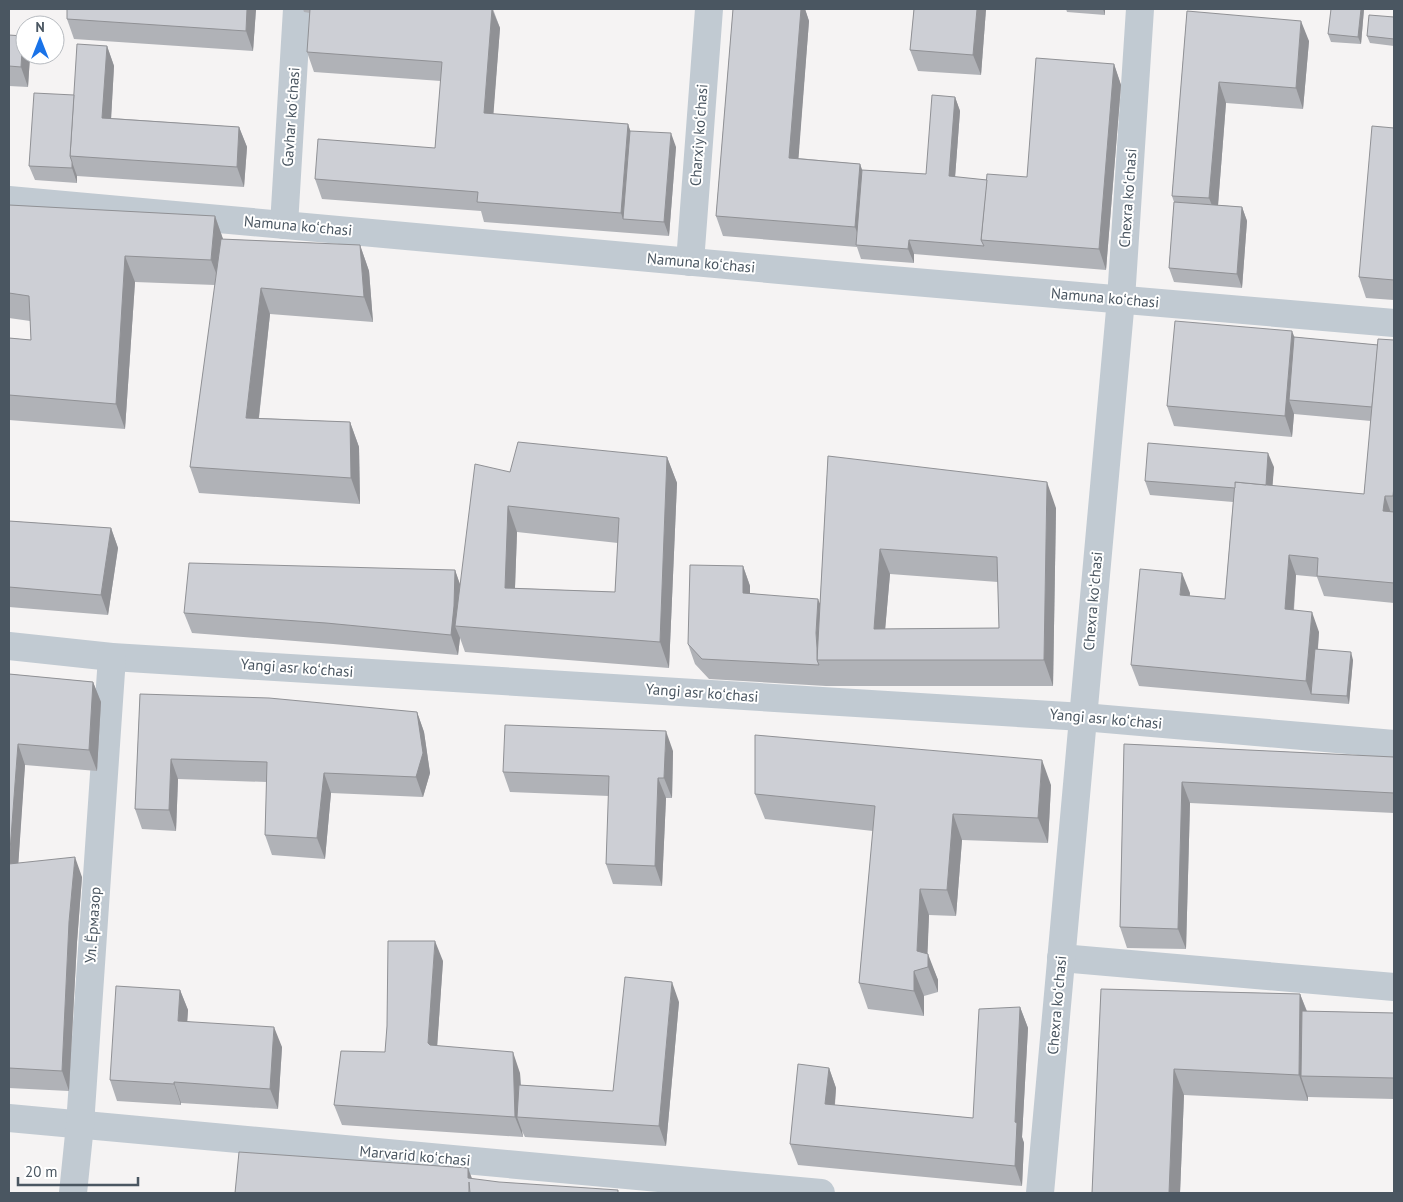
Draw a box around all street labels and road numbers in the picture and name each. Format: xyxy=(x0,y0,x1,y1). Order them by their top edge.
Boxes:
street label: Gavhar koʻchasi xyxy=(278,67,303,167)
street label: Charxiy koʻchasi xyxy=(685,83,712,187)
street label: Chexra koʻchasi xyxy=(1115,148,1140,248)
street label: Namuna koʻchasi xyxy=(243,211,353,240)
street label: Namuna koʻchasi xyxy=(646,248,756,277)
street label: Namuna koʻchasi xyxy=(1050,283,1160,312)
street label: Chexra koʻchasi xyxy=(1079,551,1106,651)
street label: Yangi asr koʻchasi xyxy=(240,654,354,681)
street label: Yangi asr koʻchasi xyxy=(645,679,759,706)
street label: Yangi asr koʻchasi xyxy=(1049,704,1163,733)
street label: Ул. Ёрмазор xyxy=(80,886,105,964)
street label: Chexra koʻchasi xyxy=(1043,955,1070,1055)
street label: Marvarid koʻchasi xyxy=(359,1141,471,1170)

